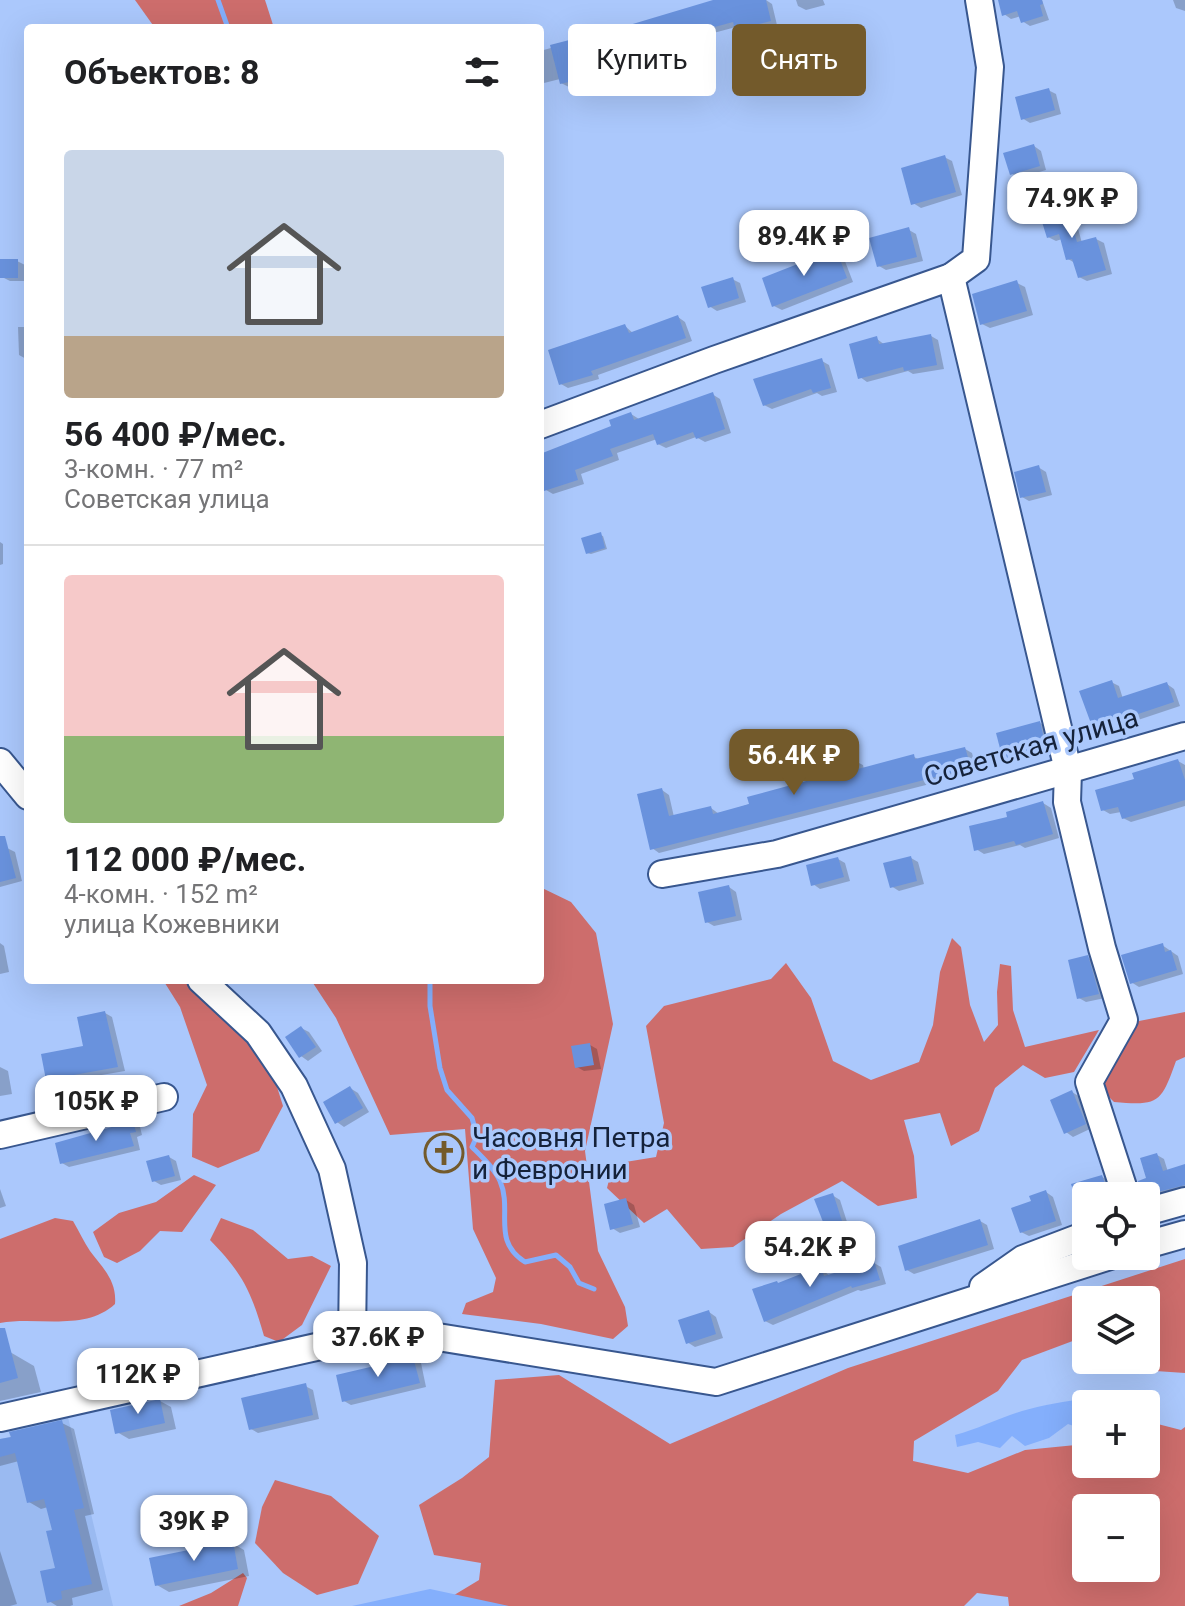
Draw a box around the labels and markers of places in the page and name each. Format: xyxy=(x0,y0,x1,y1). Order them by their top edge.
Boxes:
pin: 74.9K ₽ xyxy=(998,172,1146,240)
pin: 89.4K ₽ xyxy=(730,210,878,278)
pin: 56.4K ₽ xyxy=(720,729,868,797)
pin: 105K ₽ xyxy=(31,1075,161,1143)
place label: Часовня Петра и Февронии xyxy=(472,1121,671,1186)
church icon: Часовня Петра и Февронии xyxy=(423,1132,465,1174)
pin: 54.2K ₽ xyxy=(736,1221,884,1289)
pin: 37.6K ₽ xyxy=(304,1311,452,1379)
pin: 112K ₽ xyxy=(73,1348,203,1416)
pin: 39K ₽ xyxy=(138,1495,250,1563)

